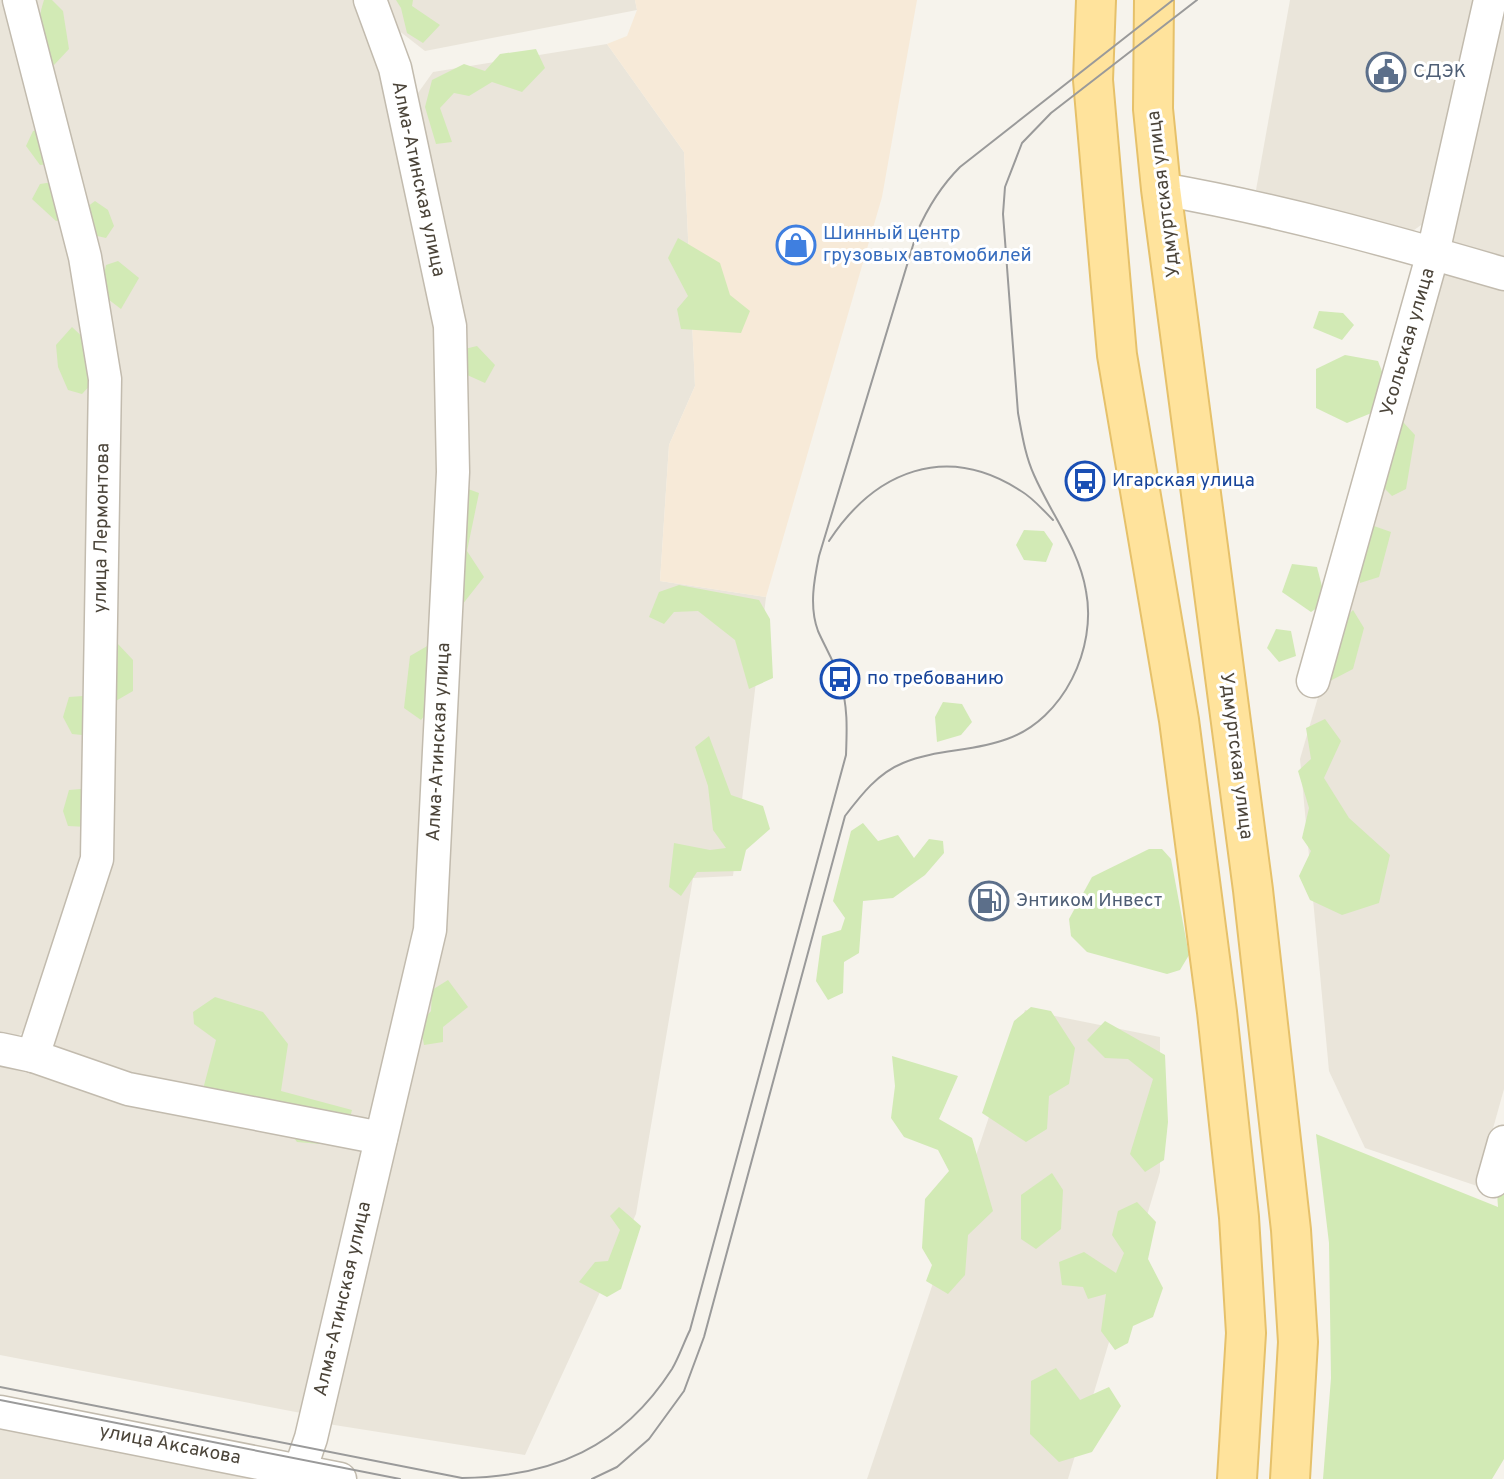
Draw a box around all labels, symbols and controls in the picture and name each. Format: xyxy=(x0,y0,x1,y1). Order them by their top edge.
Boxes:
public building icon: СДЭК xyxy=(1365,51,1407,93)
place label: СДЭК xyxy=(1413,60,1466,84)
street label: Алма-Атинская улица xyxy=(386,79,450,279)
street label: Удмуртская улица xyxy=(1142,109,1186,279)
place label: Шинный центр грузовых автомобилей xyxy=(823,222,1032,268)
shop icon: Шинный центр грузовых автомобилей xyxy=(775,224,817,266)
street label: Усольская улица xyxy=(1375,265,1441,419)
street label: улица Лермонтова xyxy=(89,443,115,613)
bus stop icon: Игарская улица xyxy=(1064,460,1106,502)
place label: Игарская улица xyxy=(1112,469,1255,493)
street label: Алма-Атинская улица xyxy=(422,642,456,842)
bus stop icon: по требованию xyxy=(819,658,861,700)
place label: по требованию xyxy=(867,667,1004,691)
street label: Удмуртская улица xyxy=(1214,671,1258,841)
fuel station icon: Энтиком Инвест xyxy=(968,880,1010,922)
place label: Энтиком Инвест xyxy=(1016,889,1163,913)
street label: Алма-Атинская улица xyxy=(309,1199,377,1399)
street label: улица Аксакова xyxy=(97,1419,243,1471)

